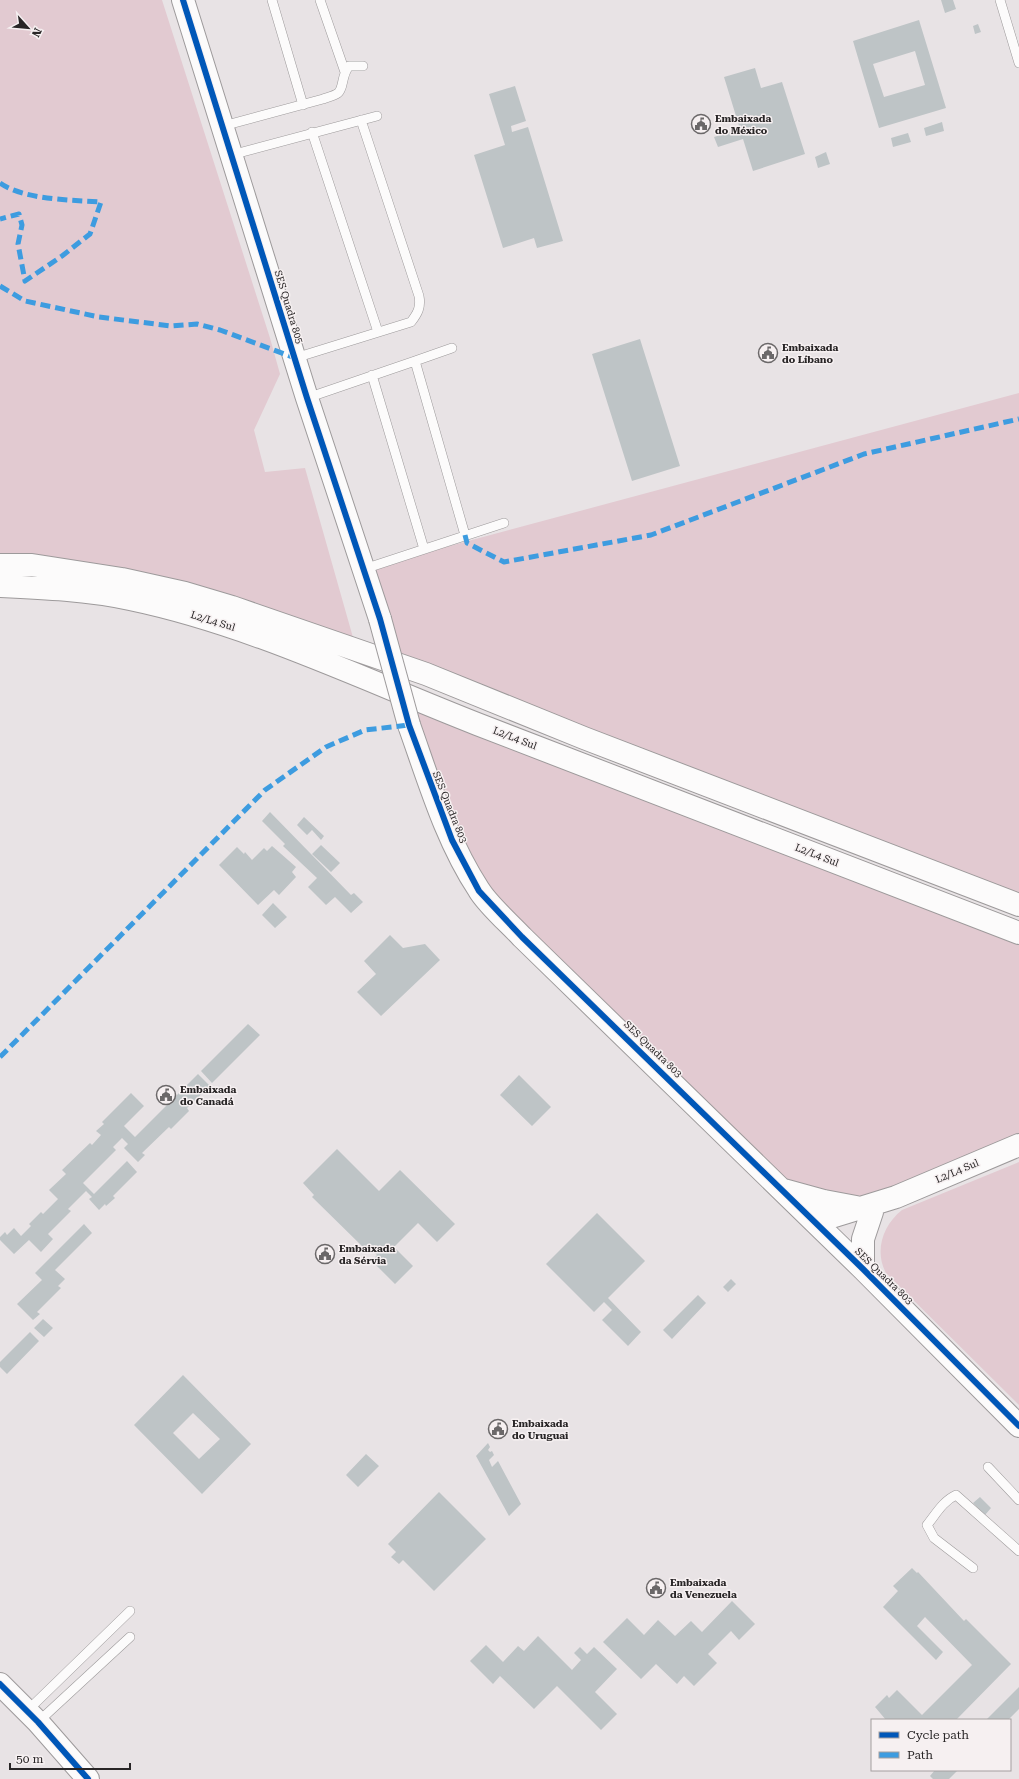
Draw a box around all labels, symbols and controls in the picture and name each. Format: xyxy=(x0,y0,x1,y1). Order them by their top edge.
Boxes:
north arrow xyxy=(8,8,48,48)
text: N xyxy=(29,26,44,40)
public building icon: Embaixada do México xyxy=(690,113,712,135)
place label: Embaixada do México xyxy=(715,113,771,136)
street label: SES Quadra 805 xyxy=(273,269,306,345)
public building icon: Embaixada do Líbano xyxy=(757,342,779,364)
place label: Embaixada do Líbano xyxy=(782,342,838,365)
street label: L2/L4 Sul xyxy=(189,609,237,633)
street label: L2/L4 Sul xyxy=(492,725,538,751)
street label: SES Quadra 803 xyxy=(431,770,470,845)
street label: L2/L4 Sul xyxy=(794,842,840,868)
street label: SES Quadra 803 xyxy=(622,1019,684,1080)
public building icon: Embaixada do Canadá xyxy=(155,1084,177,1106)
place label: Embaixada do Canadá xyxy=(180,1084,236,1107)
street label: L2/L4 Sul xyxy=(934,1157,980,1185)
public building icon: Embaixada da Sérvia xyxy=(314,1243,336,1265)
place label: Embaixada da Sérvia xyxy=(339,1243,395,1266)
street label: SES Quadra 803 xyxy=(853,1246,915,1307)
public building icon: Embaixada do Uruguai xyxy=(487,1418,509,1440)
place label: Embaixada do Uruguai xyxy=(512,1418,569,1441)
public building icon: Embaixada da Venezuela xyxy=(645,1577,667,1599)
place label: Embaixada da Venezuela xyxy=(670,1577,737,1600)
legend xyxy=(871,1719,1011,1771)
text: Cycle path xyxy=(907,1728,969,1742)
scale bar xyxy=(10,1745,130,1771)
text: Path xyxy=(907,1748,933,1762)
text: 50 m xyxy=(16,1752,43,1766)

